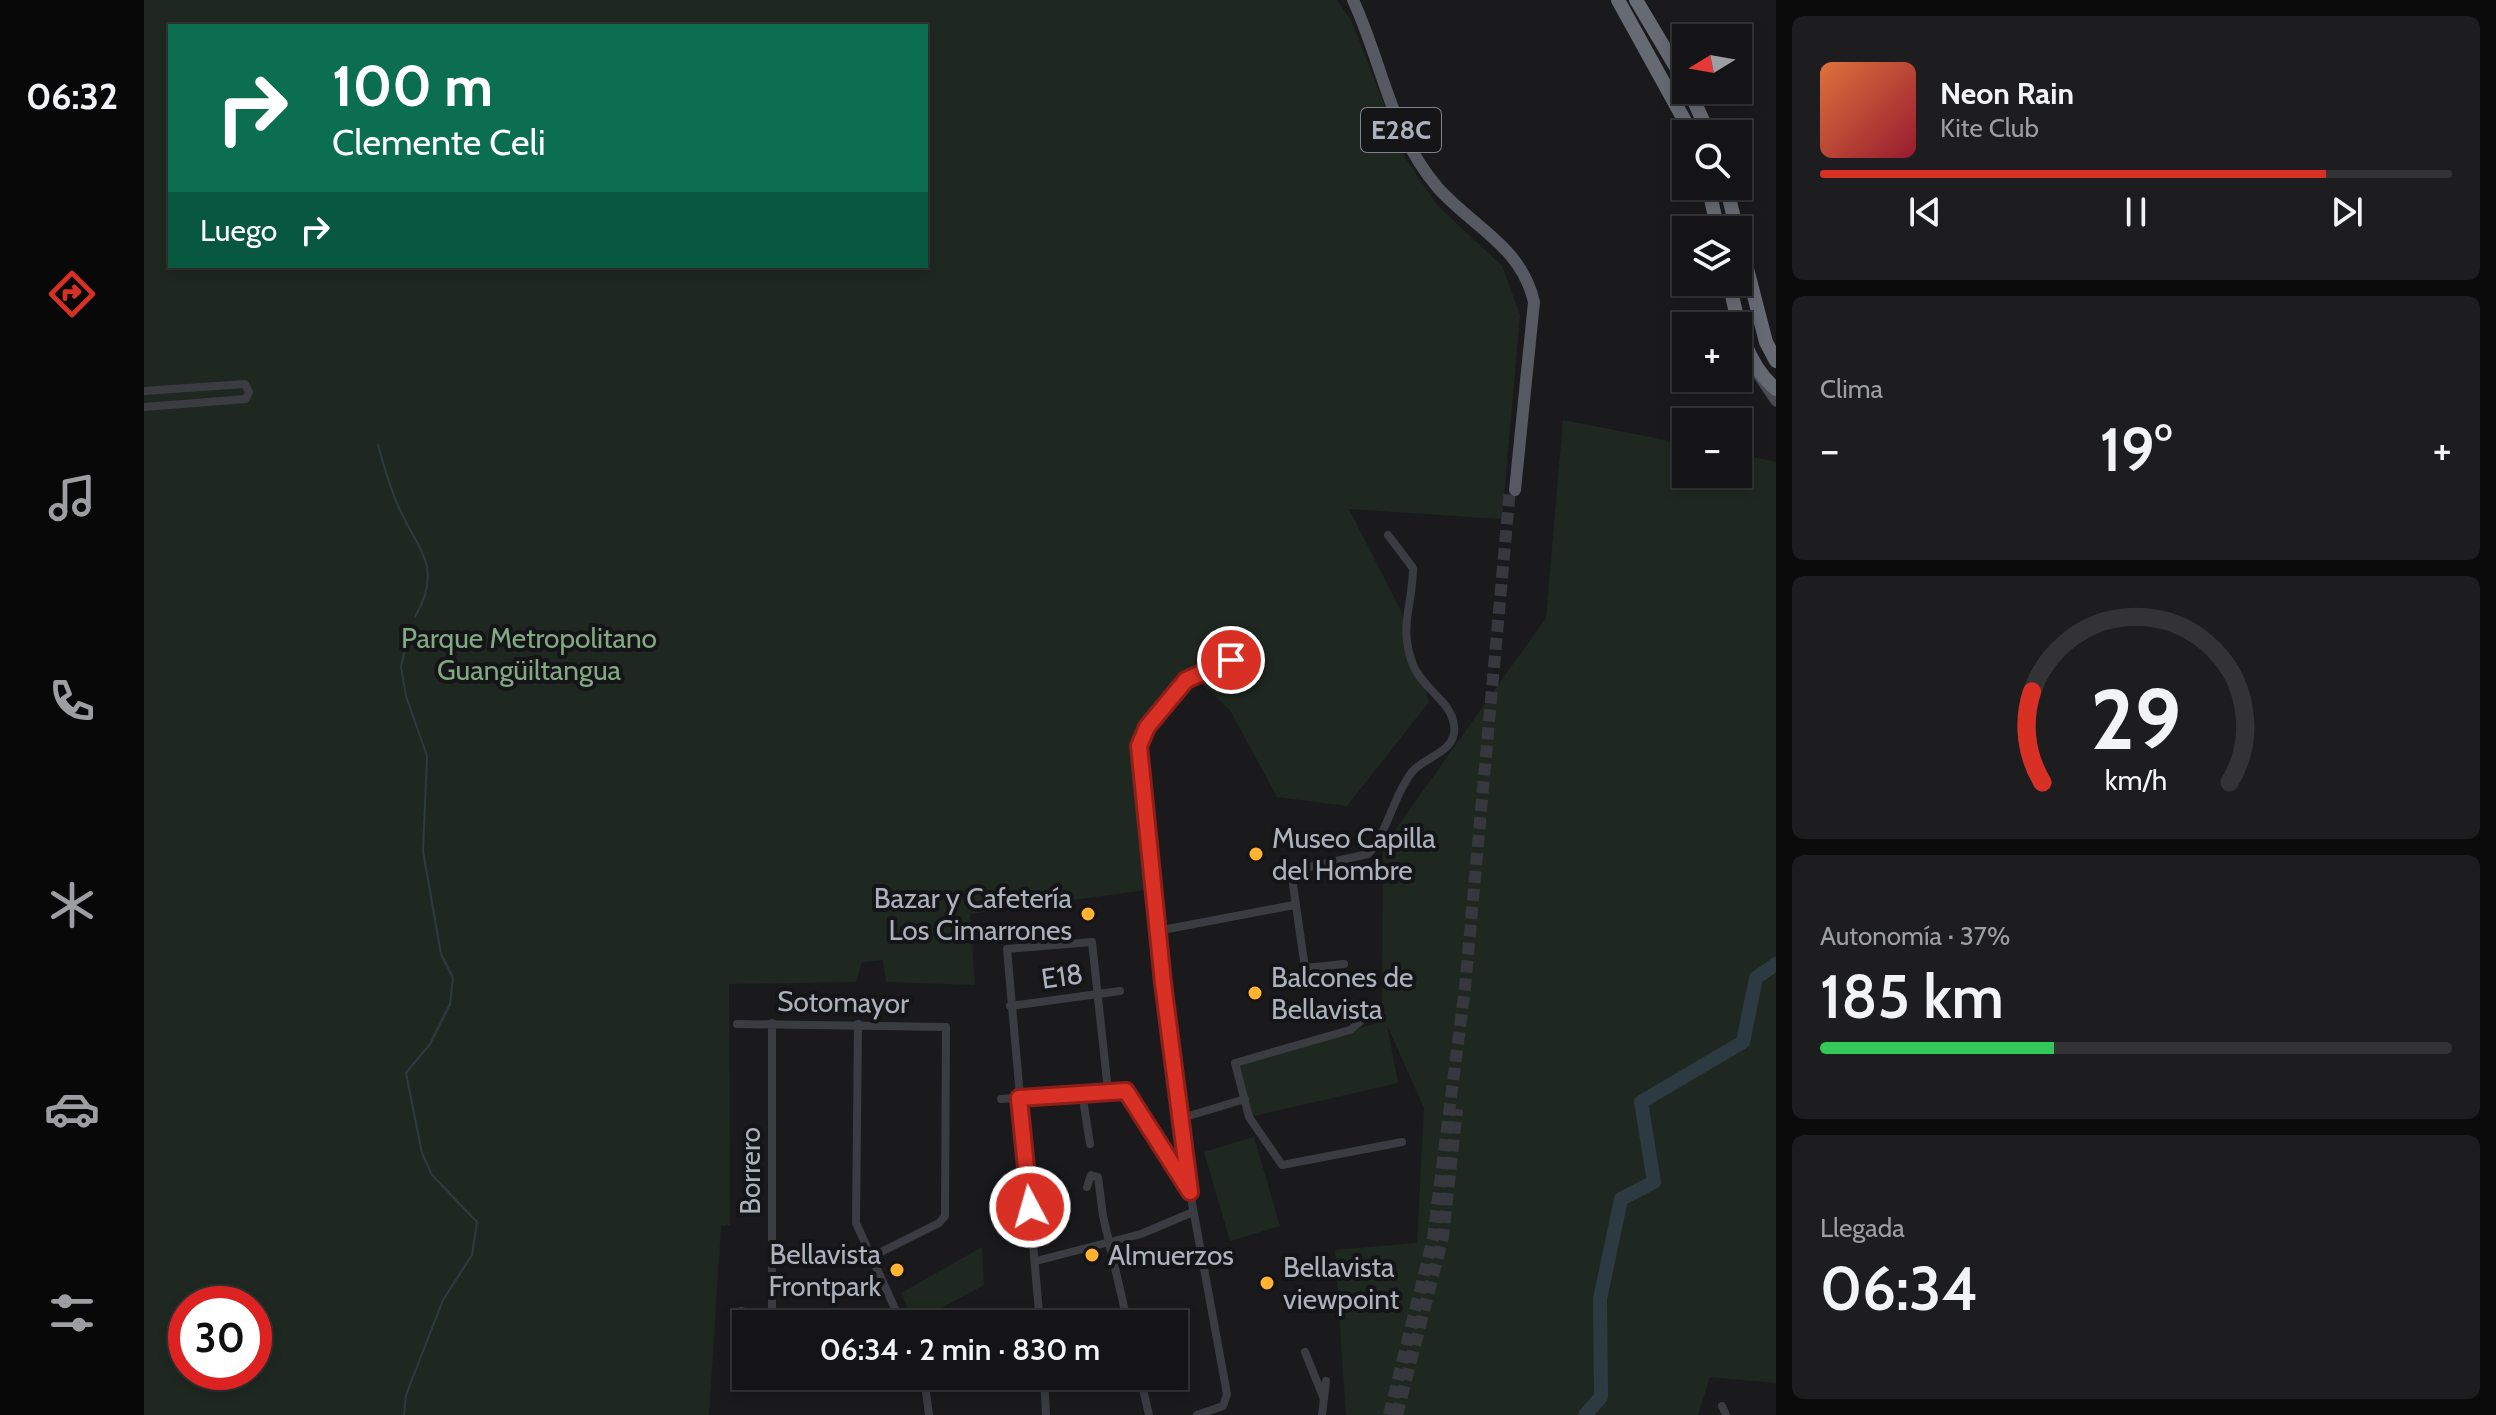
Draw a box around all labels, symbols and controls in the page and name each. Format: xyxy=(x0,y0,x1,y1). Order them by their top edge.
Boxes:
north arrow xyxy=(1672,24,1752,104)
map controls xyxy=(1672,24,1752,488)
text: 100 m xyxy=(332,52,493,120)
icon: right xyxy=(200,56,304,160)
text: 06:32 xyxy=(26,74,118,118)
text: Neon Rain xyxy=(1940,75,2074,112)
road number: E28C xyxy=(1361,108,1441,152)
text: Kite Club xyxy=(1940,112,2039,144)
text: Clemente Celi xyxy=(332,120,546,164)
button: search xyxy=(1672,120,1752,200)
icon: previous xyxy=(1903,190,1947,234)
icon: pause xyxy=(2114,190,2158,234)
icon: next xyxy=(2325,190,2369,234)
icon: right xyxy=(293,208,337,252)
text: Luego xyxy=(200,212,277,249)
button: layers xyxy=(1672,216,1752,296)
icon: directions xyxy=(44,266,100,322)
button: + xyxy=(1672,312,1752,392)
text: Clima xyxy=(1820,373,1883,405)
button: − xyxy=(1672,408,1752,488)
text: 19° xyxy=(2100,413,2172,486)
text: − xyxy=(1820,423,1839,476)
text: + xyxy=(2433,423,2452,476)
icon: music xyxy=(44,470,100,526)
park label: Parque Metropolitano Guangüiltangua xyxy=(401,621,657,687)
pin xyxy=(1197,626,1265,694)
icon: arrive xyxy=(1209,638,1253,682)
text: 29 xyxy=(2091,669,2181,770)
icon: phone xyxy=(44,673,100,729)
text: km/h xyxy=(2105,763,2167,798)
place label: Museo Capilla del Hombre xyxy=(1272,821,1436,887)
marker: Museo Capilla del Hombre xyxy=(1247,845,1265,863)
icon: climate xyxy=(44,877,100,933)
place label: Bazar y Cafetería Los Cimarrones xyxy=(874,881,1073,947)
marker: Bazar y Cafetería Los Cimarrones xyxy=(1079,905,1097,923)
text: Autonomía · 37% xyxy=(1820,920,2010,952)
street label: E18 xyxy=(1039,956,1085,996)
place label: Balcones de Bellavista xyxy=(1271,960,1413,1026)
text: 185 km xyxy=(1820,960,2004,1033)
street label: Sotomayor xyxy=(777,984,909,1020)
marker: Balcones de Bellavista xyxy=(1246,984,1264,1002)
icon: car xyxy=(44,1081,100,1137)
street label: Borrero xyxy=(733,1127,767,1215)
position arrow xyxy=(988,1165,1072,1249)
text: Llegada xyxy=(1820,1212,1905,1244)
place label: Bellavista Frontpark xyxy=(768,1237,882,1303)
place label: Almuerzos xyxy=(1108,1238,1234,1272)
marker: Almuerzos xyxy=(1083,1246,1101,1264)
place label: Bellavista viewpoint xyxy=(1283,1250,1399,1316)
text: 06:34 xyxy=(1820,1252,1978,1325)
marker: Bellavista Frontpark xyxy=(888,1261,906,1279)
marker: Bellavista viewpoint xyxy=(1258,1274,1276,1292)
icon: filters xyxy=(44,1285,100,1341)
speed limit sign: 30 xyxy=(168,1286,272,1390)
text: 06:34 · 2 min · 830 m xyxy=(820,1331,1100,1368)

